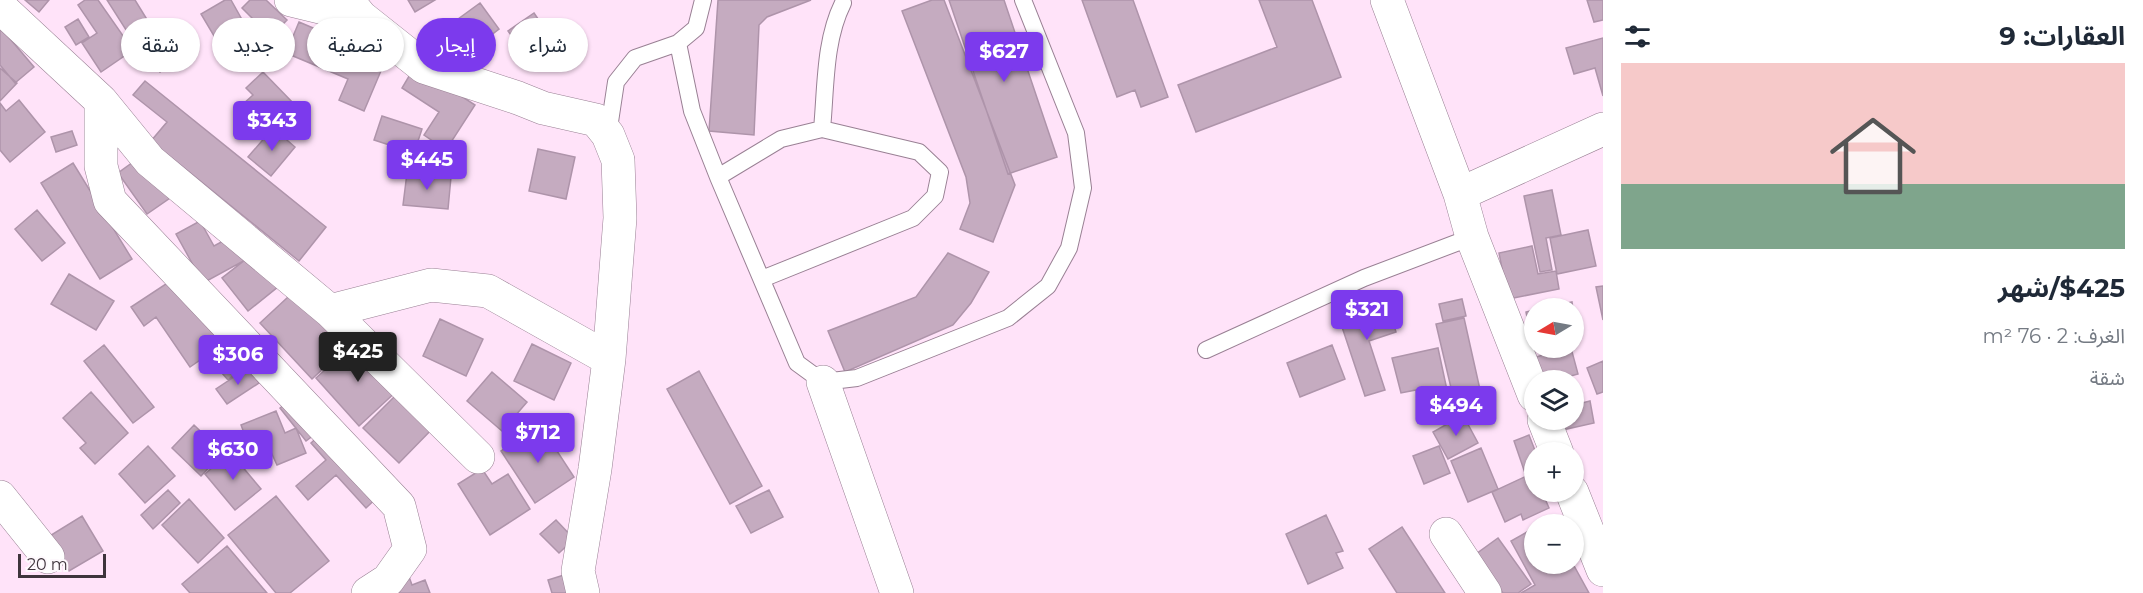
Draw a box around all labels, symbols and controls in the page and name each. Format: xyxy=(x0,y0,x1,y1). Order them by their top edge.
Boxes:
chip: شقة xyxy=(121,18,200,72)
chip: جديد xyxy=(212,18,295,72)
chip: تصفية xyxy=(307,18,404,72)
chip: إيجار xyxy=(416,18,496,72)
chip: شراء xyxy=(508,18,588,72)
icon: filters xyxy=(1621,20,1654,53)
text: العقارات: 9 xyxy=(1999,20,2125,52)
pin: $627 xyxy=(968,32,1040,83)
text: $627 xyxy=(979,39,1029,63)
pin: $343 xyxy=(236,101,308,152)
icon: home xyxy=(1819,102,1927,210)
text: $343 xyxy=(247,108,297,132)
pin: $445 xyxy=(391,140,463,191)
text: $445 xyxy=(401,147,453,171)
text: $425/شهر xyxy=(1998,272,2125,304)
pin: $321 xyxy=(1331,290,1403,341)
text: $321 xyxy=(1345,297,1389,321)
north arrow xyxy=(1524,298,1584,358)
map controls xyxy=(1524,298,1584,574)
text: الغرف: 2 · 76 m² xyxy=(1983,324,2125,348)
pin: $425 xyxy=(322,332,394,383)
pin: $306 xyxy=(202,335,274,386)
text: $425 xyxy=(333,339,383,363)
text: $306 xyxy=(213,342,263,366)
text: شقة xyxy=(2090,366,2125,390)
button: layers xyxy=(1524,370,1584,430)
pin: $494 xyxy=(1420,386,1492,437)
text: $494 xyxy=(1429,393,1483,417)
pin: $712 xyxy=(502,413,574,464)
text: $712 xyxy=(516,420,560,444)
pin: $630 xyxy=(197,430,269,481)
text: $630 xyxy=(208,437,258,461)
button: + xyxy=(1524,442,1584,502)
button: − xyxy=(1524,514,1584,574)
scale bar xyxy=(18,551,106,578)
text: 20 m xyxy=(27,555,68,574)

